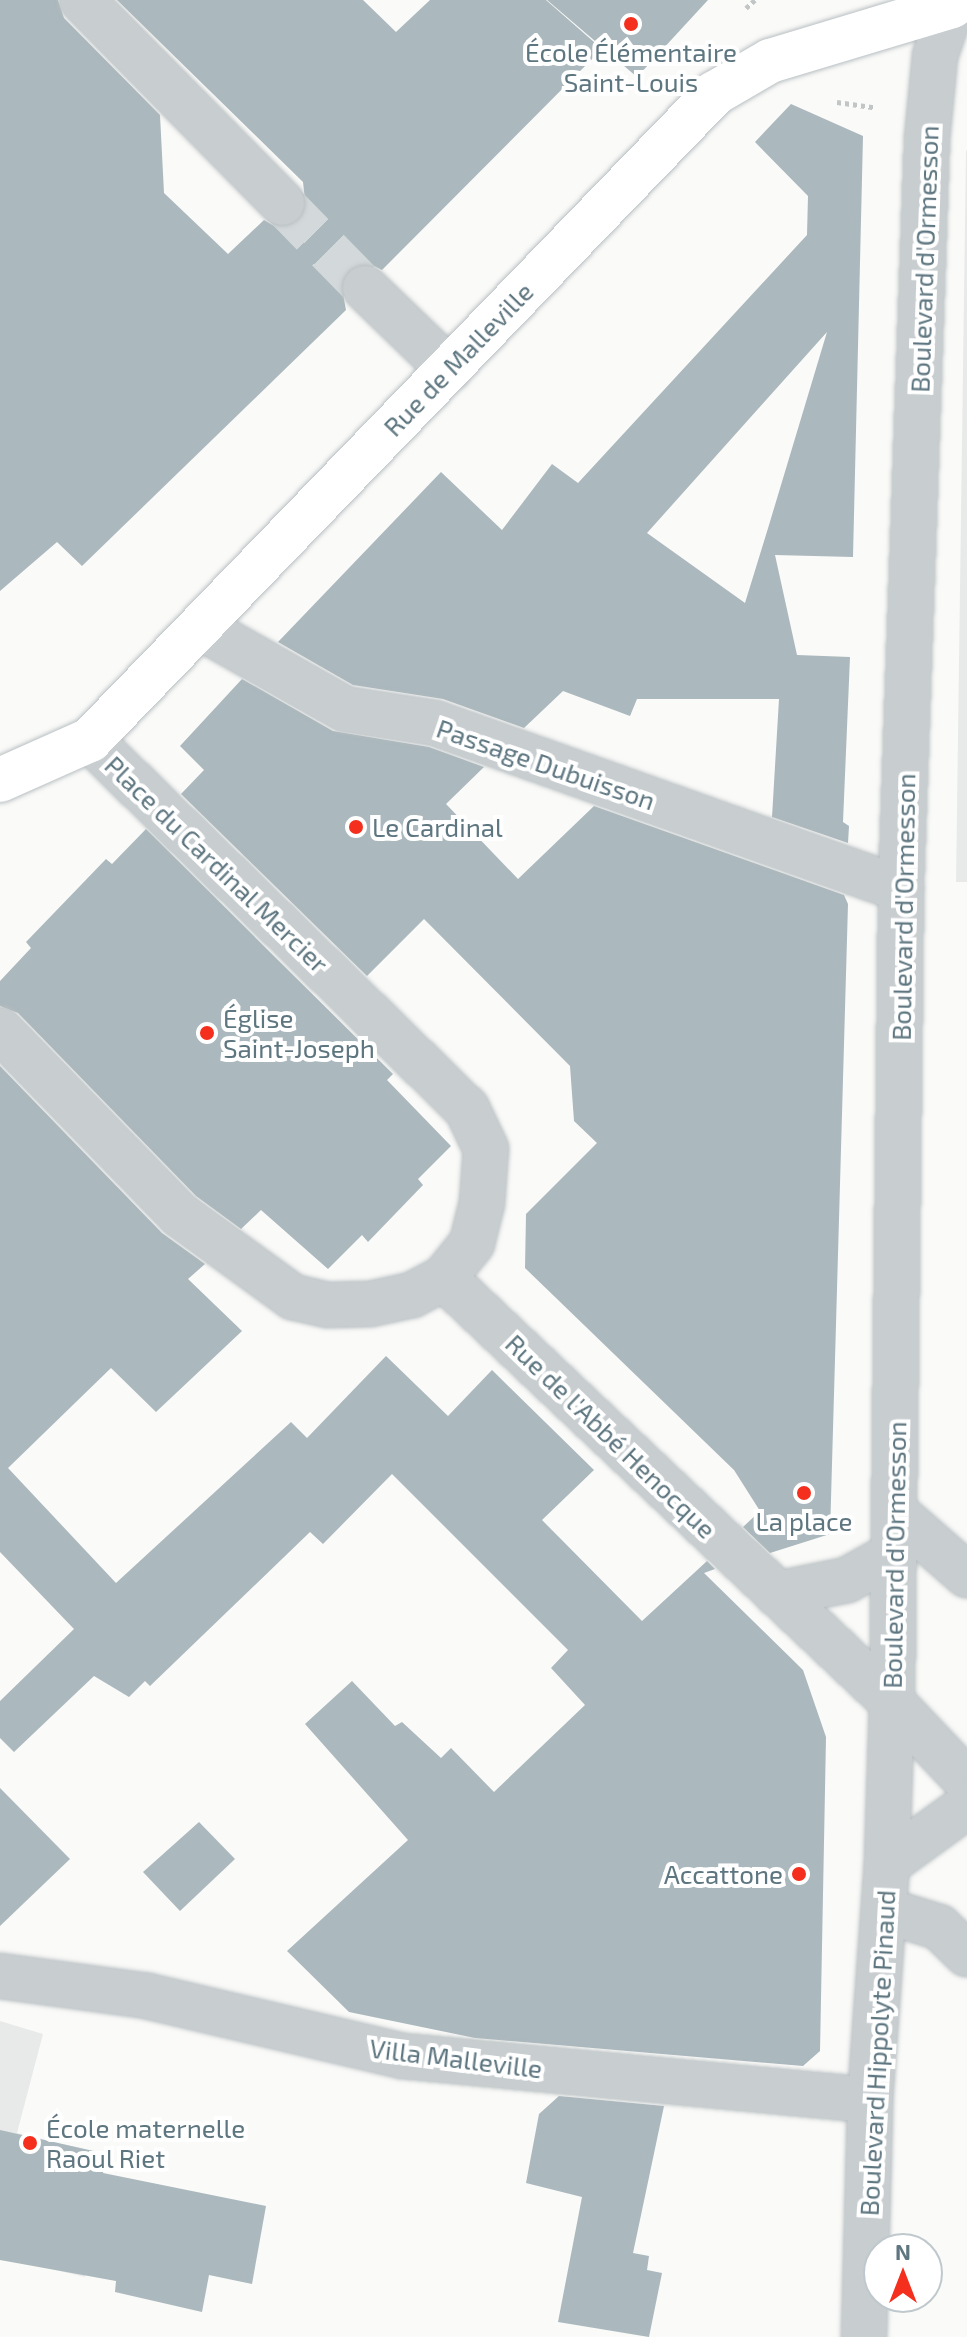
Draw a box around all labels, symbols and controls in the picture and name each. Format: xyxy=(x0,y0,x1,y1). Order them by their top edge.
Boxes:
marker: École Élémentaire Saint-Louis xyxy=(622,15,640,33)
place label: École Élémentaire Saint-Louis xyxy=(525,36,737,98)
street label: Boulevard d'Ormesson xyxy=(904,125,944,393)
street label: Rue de Malleville xyxy=(377,276,539,442)
street label: Passage Dubuisson xyxy=(433,712,659,816)
street label: Place du Cardinal Mercier xyxy=(99,749,335,979)
street label: Boulevard d'Ormesson xyxy=(885,773,921,1041)
place label: Le Cardinal xyxy=(372,811,503,843)
marker: Le Cardinal xyxy=(347,818,365,836)
place label: Église Saint-Joseph xyxy=(223,1002,375,1064)
marker: Église Saint-Joseph xyxy=(198,1024,216,1042)
street label: Rue de l'Abbé Henocque xyxy=(499,1328,723,1544)
street label: Boulevard d'Ormesson xyxy=(876,1421,912,1689)
marker: La place xyxy=(795,1484,813,1502)
place label: La place xyxy=(756,1505,852,1537)
place label: Accattone xyxy=(664,1858,783,1890)
marker: Accattone xyxy=(790,1865,808,1883)
street label: Boulevard Hippolyte Pinaud xyxy=(853,1889,901,2217)
street label: Villa Malleville xyxy=(368,2032,544,2084)
place label: École maternelle Raoul Riet xyxy=(46,2112,245,2174)
marker: École maternelle Raoul Riet xyxy=(21,2134,39,2152)
north arrow xyxy=(863,2233,943,2313)
text: N xyxy=(895,2238,911,2264)

